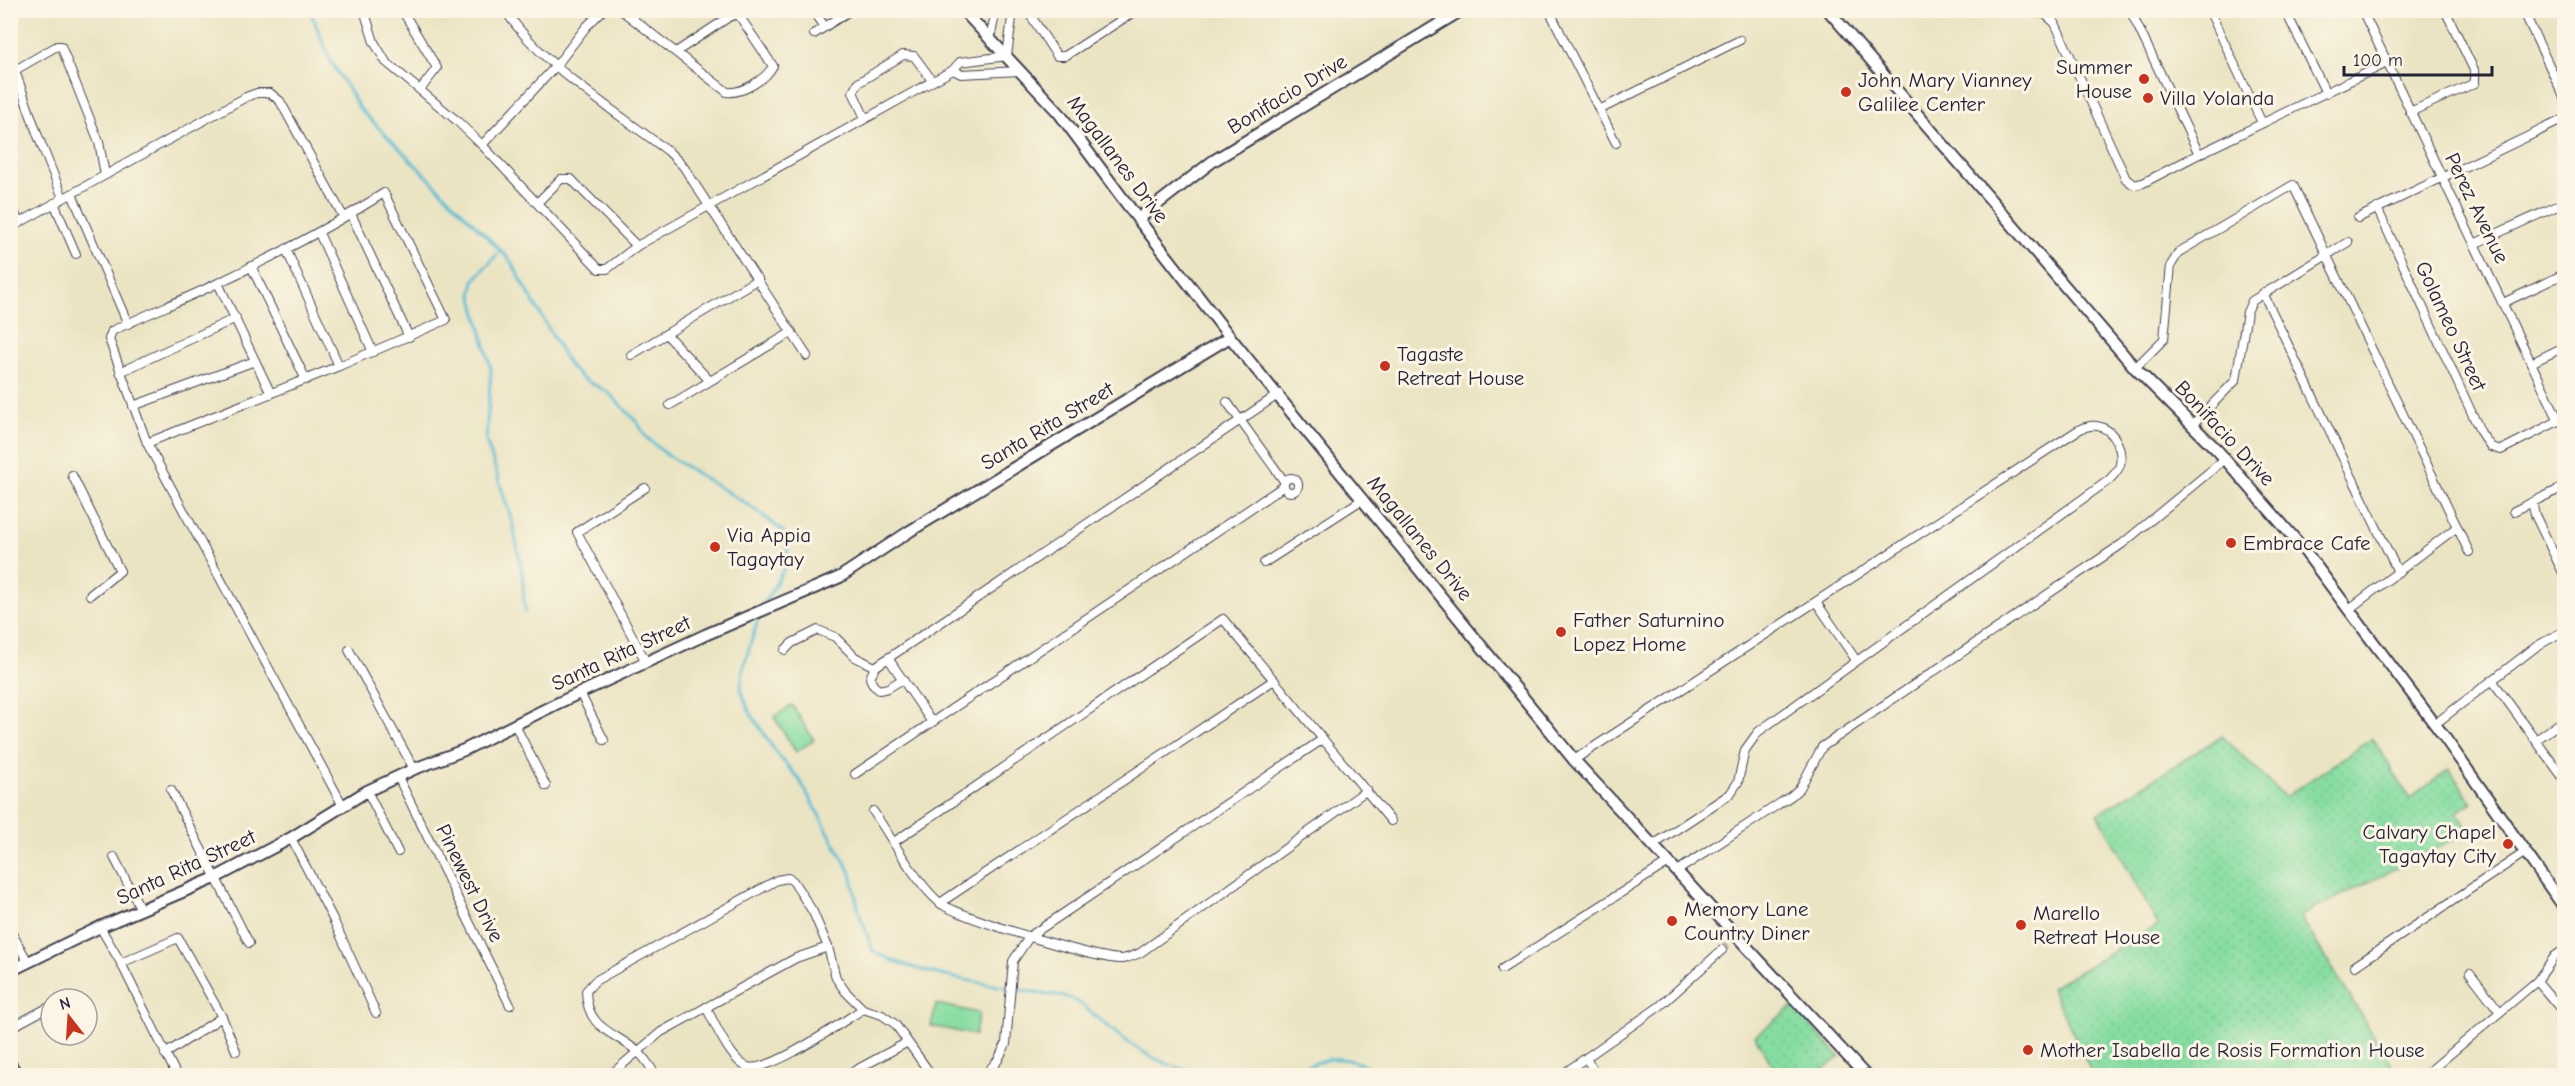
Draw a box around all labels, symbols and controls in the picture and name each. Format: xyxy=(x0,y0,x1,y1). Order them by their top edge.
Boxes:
scale bar xyxy=(2344,39,2492,77)
street label: Bonifacio Drive xyxy=(1223,49,1351,139)
text: 100 m xyxy=(2353,50,2403,71)
place label: Summer House xyxy=(2056,55,2133,103)
place label: John Mary Vianney Galilee Center xyxy=(1858,68,2032,116)
marker: Summer House xyxy=(2137,72,2151,86)
marker: John Mary Vianney Galilee Center xyxy=(1839,85,1853,99)
place label: Villa Yolanda xyxy=(2160,86,2274,110)
street label: Magallanes Drive xyxy=(1062,90,1174,228)
marker: Villa Yolanda xyxy=(2141,91,2155,105)
street label: Perez Avenue xyxy=(2440,149,2514,267)
street label: Golameo Street xyxy=(2411,257,2492,395)
place label: Tagaste Retreat House xyxy=(1397,342,1524,390)
marker: Tagaste Retreat House xyxy=(1378,359,1392,373)
street label: Bonifacio Drive xyxy=(2170,375,2280,491)
street label: Santa Rita Street xyxy=(976,376,1118,475)
street label: Magallanes Drive xyxy=(1362,471,1478,605)
place label: Via Appia Tagaytay xyxy=(727,523,811,571)
place label: Embrace Cafe xyxy=(2243,531,2370,555)
marker: Embrace Cafe xyxy=(2224,536,2238,550)
marker: Via Appia Tagaytay xyxy=(708,540,722,554)
place label: Father Saturnino Lopez Home xyxy=(1573,608,1725,656)
street label: Santa Rita Street xyxy=(548,610,695,696)
marker: Father Saturnino Lopez Home xyxy=(1554,625,1568,639)
street label: Pinewest Drive xyxy=(431,820,509,946)
place label: Calvary Chapel Tagaytay City xyxy=(2362,820,2497,868)
street label: Santa Rita Street xyxy=(113,824,260,910)
marker: Calvary Chapel Tagaytay City xyxy=(2501,837,2515,851)
place label: Memory Lane Country Diner xyxy=(1684,897,1810,945)
place label: Marello Retreat House xyxy=(2033,901,2160,949)
marker: Memory Lane Country Diner xyxy=(1665,914,1679,928)
marker: Marello Retreat House xyxy=(2014,918,2028,932)
north arrow xyxy=(39,987,99,1047)
text: N xyxy=(57,993,73,1014)
place label: Mother Isabella de Rosis Formation House xyxy=(2040,1038,2425,1062)
marker: Mother Isabella de Rosis Formation House xyxy=(2021,1043,2035,1057)

